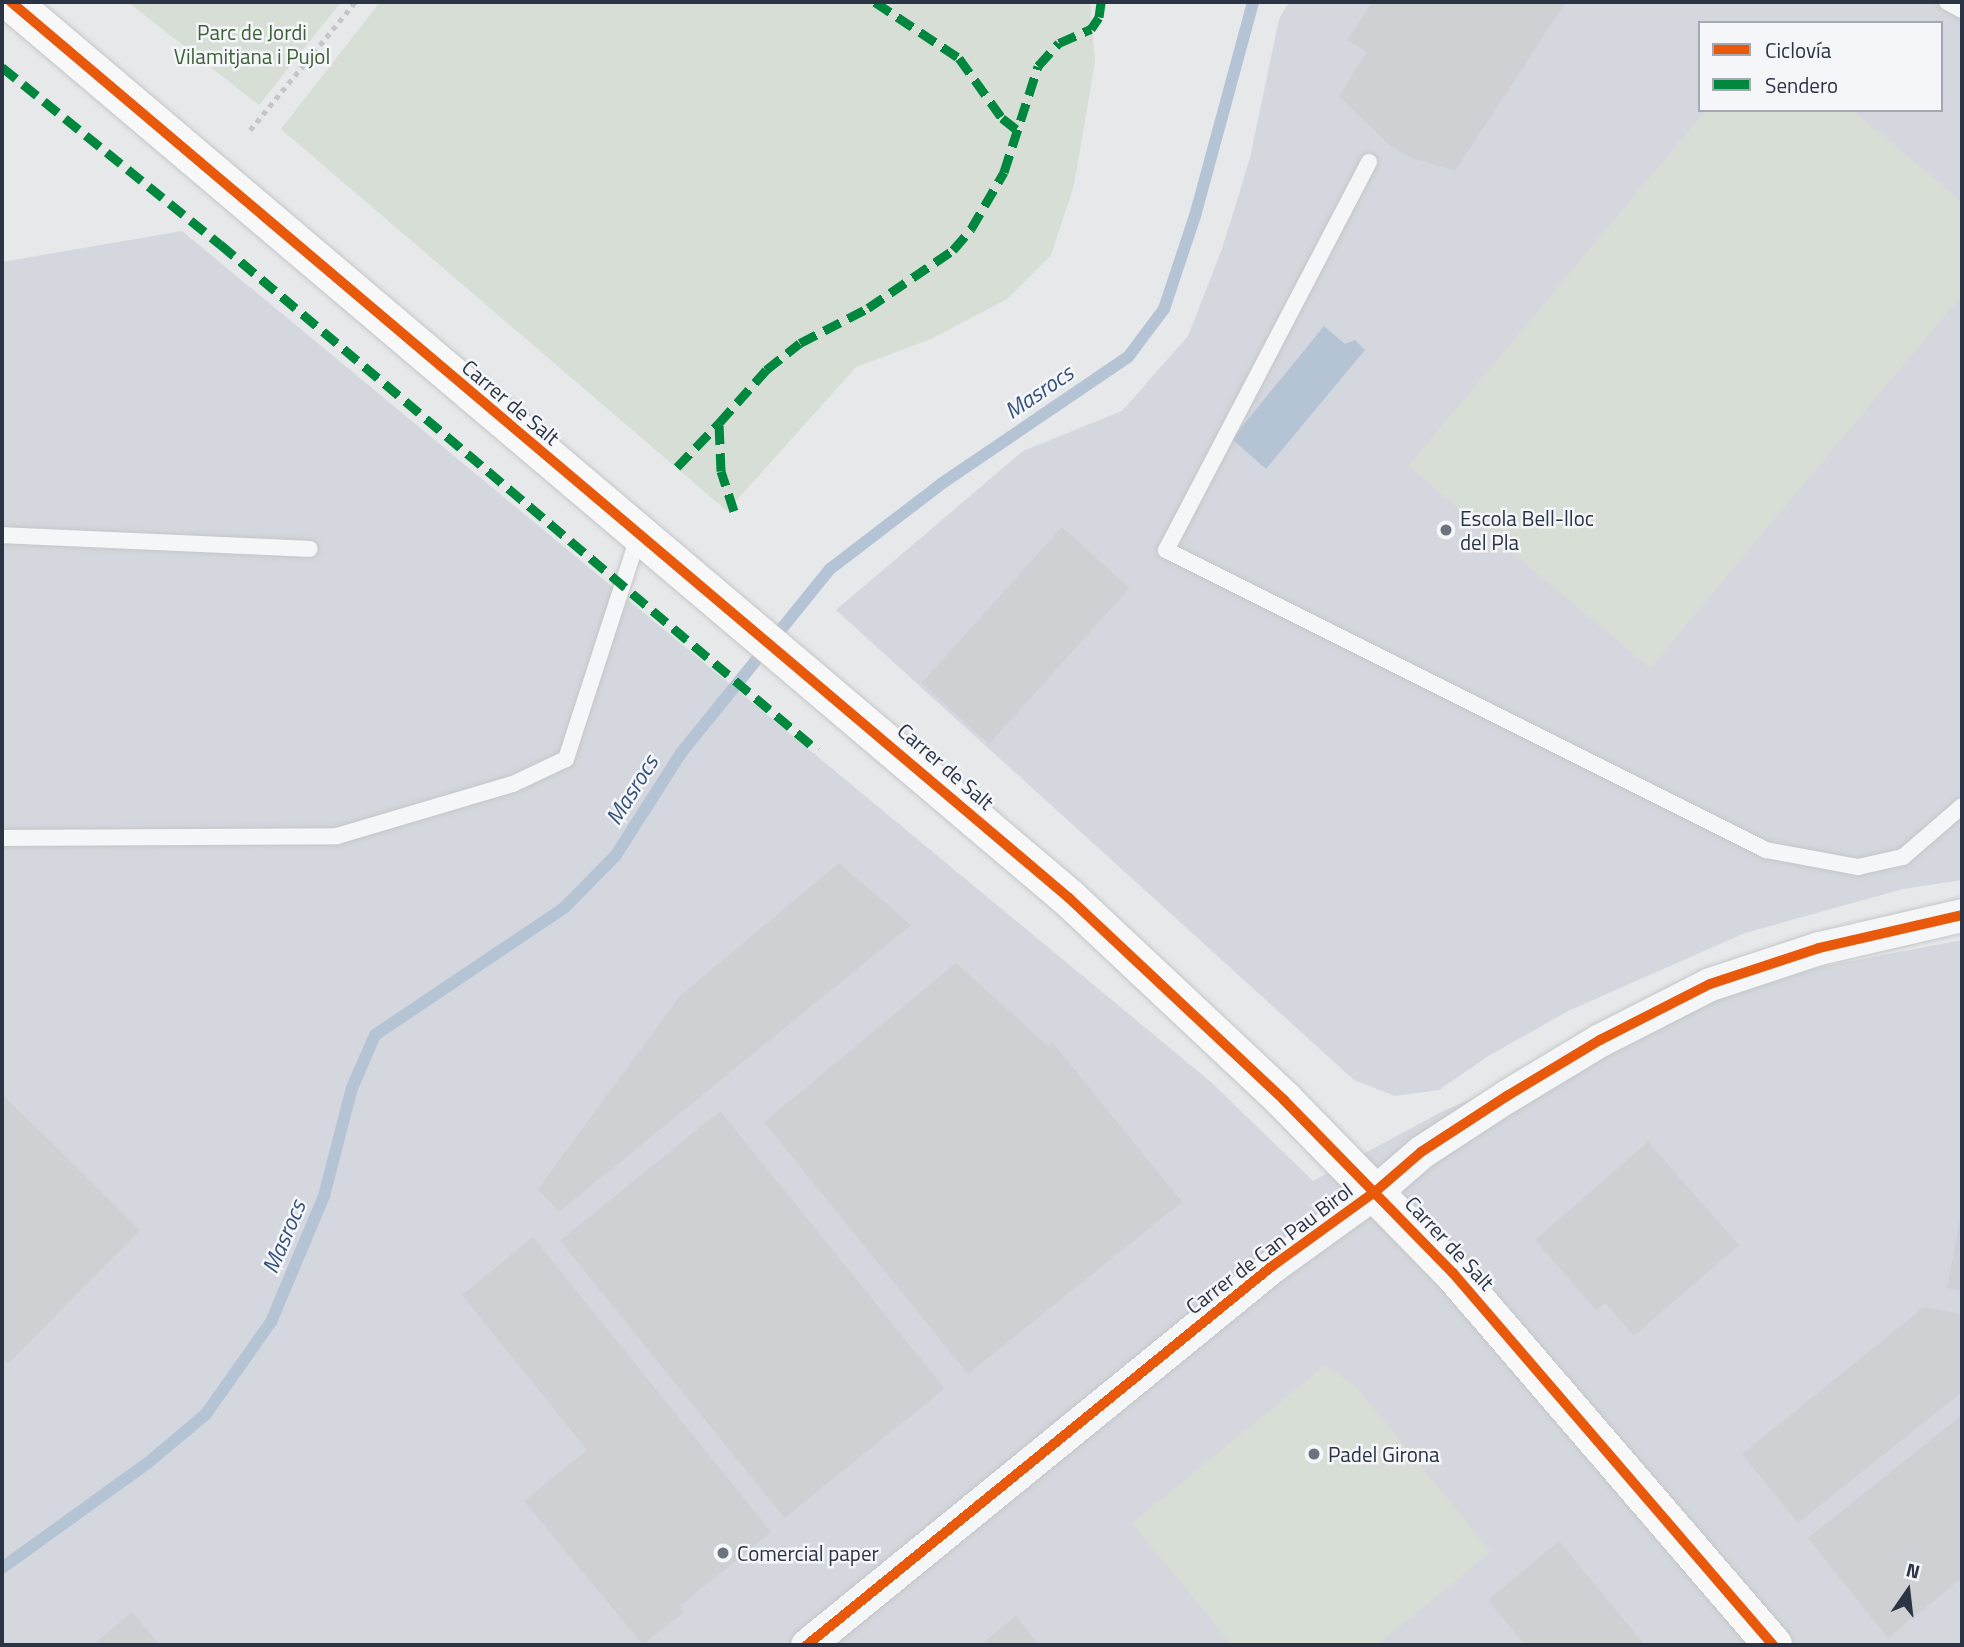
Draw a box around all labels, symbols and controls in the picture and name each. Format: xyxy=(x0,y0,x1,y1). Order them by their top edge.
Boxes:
park label: Parc de Jordi Vilamitjana i Pujol xyxy=(174,19,330,69)
legend xyxy=(1698,21,1943,112)
text: Ciclovía xyxy=(1765,34,1831,66)
text: Sendero xyxy=(1765,69,1838,101)
street label: Carrer de Salt xyxy=(457,354,565,450)
water label: Masrocs xyxy=(999,359,1079,425)
place label: Escola Bell-lloc del Pla xyxy=(1460,505,1594,555)
marker: Escola Bell-lloc del Pla xyxy=(1438,522,1454,538)
street label: Carrer de Salt xyxy=(893,717,999,815)
water label: Masrocs xyxy=(600,750,664,830)
street label: Carrer de Can Pau Birol xyxy=(1181,1177,1357,1319)
street label: Carrer de Salt xyxy=(1400,1191,1500,1295)
water label: Masrocs xyxy=(256,1196,312,1278)
place label: Padel Girona xyxy=(1328,1441,1440,1467)
marker: Padel Girona xyxy=(1306,1446,1322,1462)
place label: Comercial paper xyxy=(737,1540,879,1566)
marker: Comercial paper xyxy=(715,1545,731,1561)
text: N xyxy=(1903,1554,1923,1586)
north arrow xyxy=(1873,1556,1943,1626)

